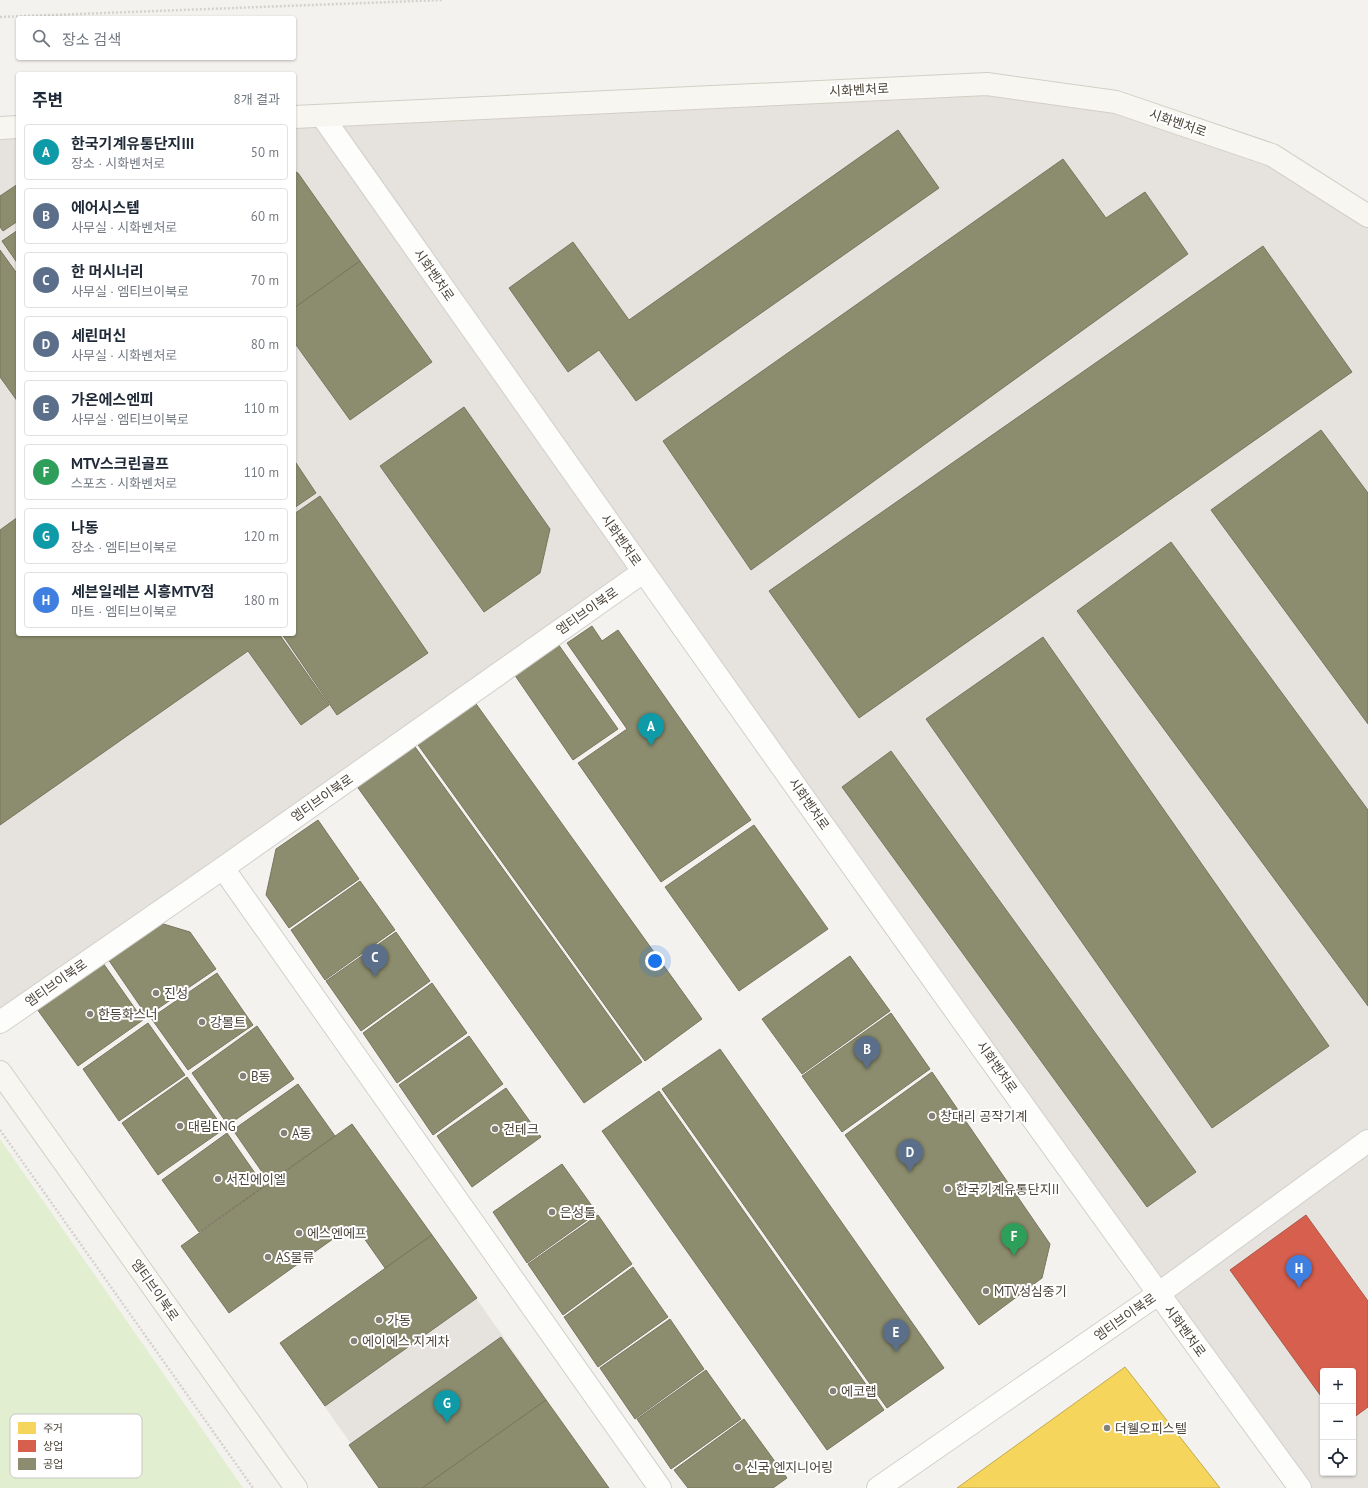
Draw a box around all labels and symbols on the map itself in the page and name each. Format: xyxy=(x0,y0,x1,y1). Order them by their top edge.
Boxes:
street label: 시화벤처로 xyxy=(829,80,889,100)
street label: 시화벤처로 xyxy=(1147,105,1209,141)
street label: 시화벤처로 xyxy=(410,246,458,304)
street label: 시화벤처로 xyxy=(597,511,645,569)
street label: 엠티브이북로 xyxy=(553,583,621,639)
pin: A xyxy=(638,713,664,746)
street label: 엠티브이북로 xyxy=(288,770,356,826)
street label: 시화벤처로 xyxy=(785,775,833,833)
pin: C xyxy=(362,944,388,977)
your location xyxy=(645,951,665,971)
street label: 엠티브이북로 xyxy=(22,955,90,1011)
place label: 진성 xyxy=(164,985,188,1002)
marker: 진성 xyxy=(151,988,161,998)
place label: 한등화스너 xyxy=(98,1006,158,1023)
marker: 한등화스너 xyxy=(85,1009,95,1019)
place label: 강볼트 xyxy=(210,1014,246,1031)
marker: 강볼트 xyxy=(197,1017,207,1027)
pin: B xyxy=(854,1036,880,1069)
street label: 시화벤처로 xyxy=(973,1038,1021,1096)
place label: B동 xyxy=(251,1068,271,1085)
marker: B동 xyxy=(238,1071,248,1081)
place label: 창대리 공작기계 xyxy=(940,1108,1027,1125)
marker: 창대리 공작기계 xyxy=(927,1111,937,1121)
place label: 대림ENG xyxy=(188,1118,236,1135)
marker: 대림ENG xyxy=(175,1121,185,1131)
place label: 건테크 xyxy=(503,1121,539,1138)
marker: 건테크 xyxy=(490,1124,500,1134)
place label: A동 xyxy=(292,1125,312,1142)
marker: A동 xyxy=(279,1128,289,1138)
pin: D xyxy=(897,1139,923,1172)
place label: 서진에이엘 xyxy=(226,1171,286,1188)
marker: 서진에이엘 xyxy=(213,1174,223,1184)
place label: 한국기계유통단지II xyxy=(956,1181,1059,1198)
marker: 한국기계유통단지II xyxy=(943,1184,953,1194)
place label: 은성툴 xyxy=(560,1204,596,1221)
marker: 은성툴 xyxy=(547,1207,557,1217)
pin: F xyxy=(1001,1223,1027,1256)
place label: 에스엔에프 xyxy=(307,1225,367,1242)
marker: 에스엔에프 xyxy=(294,1228,304,1238)
place label: AS물류 xyxy=(276,1249,314,1266)
marker: AS물류 xyxy=(263,1252,273,1262)
pin: H xyxy=(1286,1255,1312,1288)
street label: 엠티브이북로 xyxy=(127,1256,183,1324)
place label: MTV성심중기 xyxy=(994,1283,1067,1300)
marker: MTV성심중기 xyxy=(981,1286,991,1296)
street label: 엠티브이북로 xyxy=(1091,1289,1159,1345)
street label: 시화벤처로 xyxy=(1161,1302,1209,1360)
place label: 가동 xyxy=(387,1312,411,1329)
marker: 가동 xyxy=(374,1315,384,1325)
pin: E xyxy=(883,1319,909,1352)
place label: 에이에스 지게차 xyxy=(362,1333,449,1350)
marker: 에이에스 지게차 xyxy=(349,1336,359,1346)
place label: 에코랩 xyxy=(841,1383,877,1400)
marker: 에코랩 xyxy=(828,1386,838,1396)
pin: G xyxy=(434,1390,460,1423)
legend xyxy=(10,1414,142,1478)
place label: 더웰오피스텔 xyxy=(1115,1420,1187,1437)
text: 주거 xyxy=(43,1421,63,1435)
marker: 더웰오피스텔 xyxy=(1102,1423,1112,1433)
text: 상업 xyxy=(43,1439,63,1453)
text: 공업 xyxy=(43,1457,63,1471)
place label: 신국 엔지니어링 xyxy=(746,1459,833,1476)
marker: 신국 엔지니어링 xyxy=(733,1462,743,1472)

